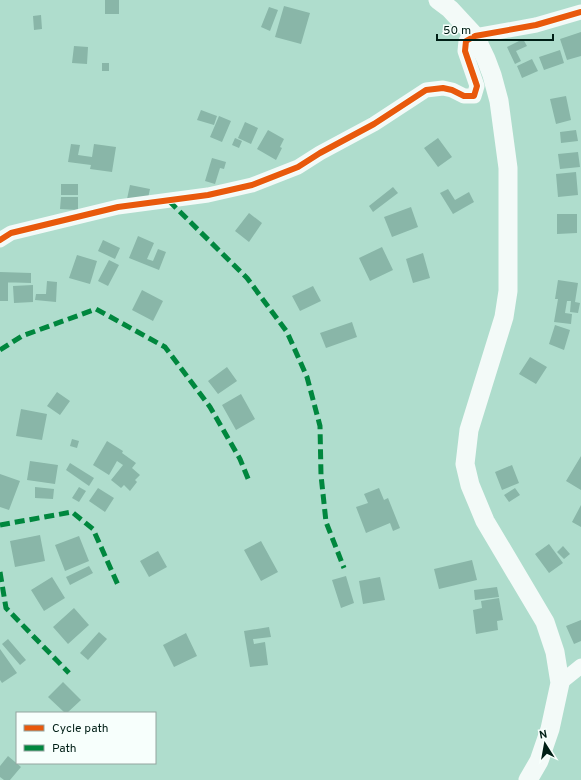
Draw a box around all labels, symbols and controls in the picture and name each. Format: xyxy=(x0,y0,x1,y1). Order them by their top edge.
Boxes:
scale bar xyxy=(437,16,553,42)
text: 50 m xyxy=(443,23,471,39)
legend xyxy=(16,712,156,764)
text: Cycle path xyxy=(52,721,109,737)
north arrow xyxy=(525,724,565,764)
text: N xyxy=(538,728,548,743)
text: Path xyxy=(52,741,77,757)

